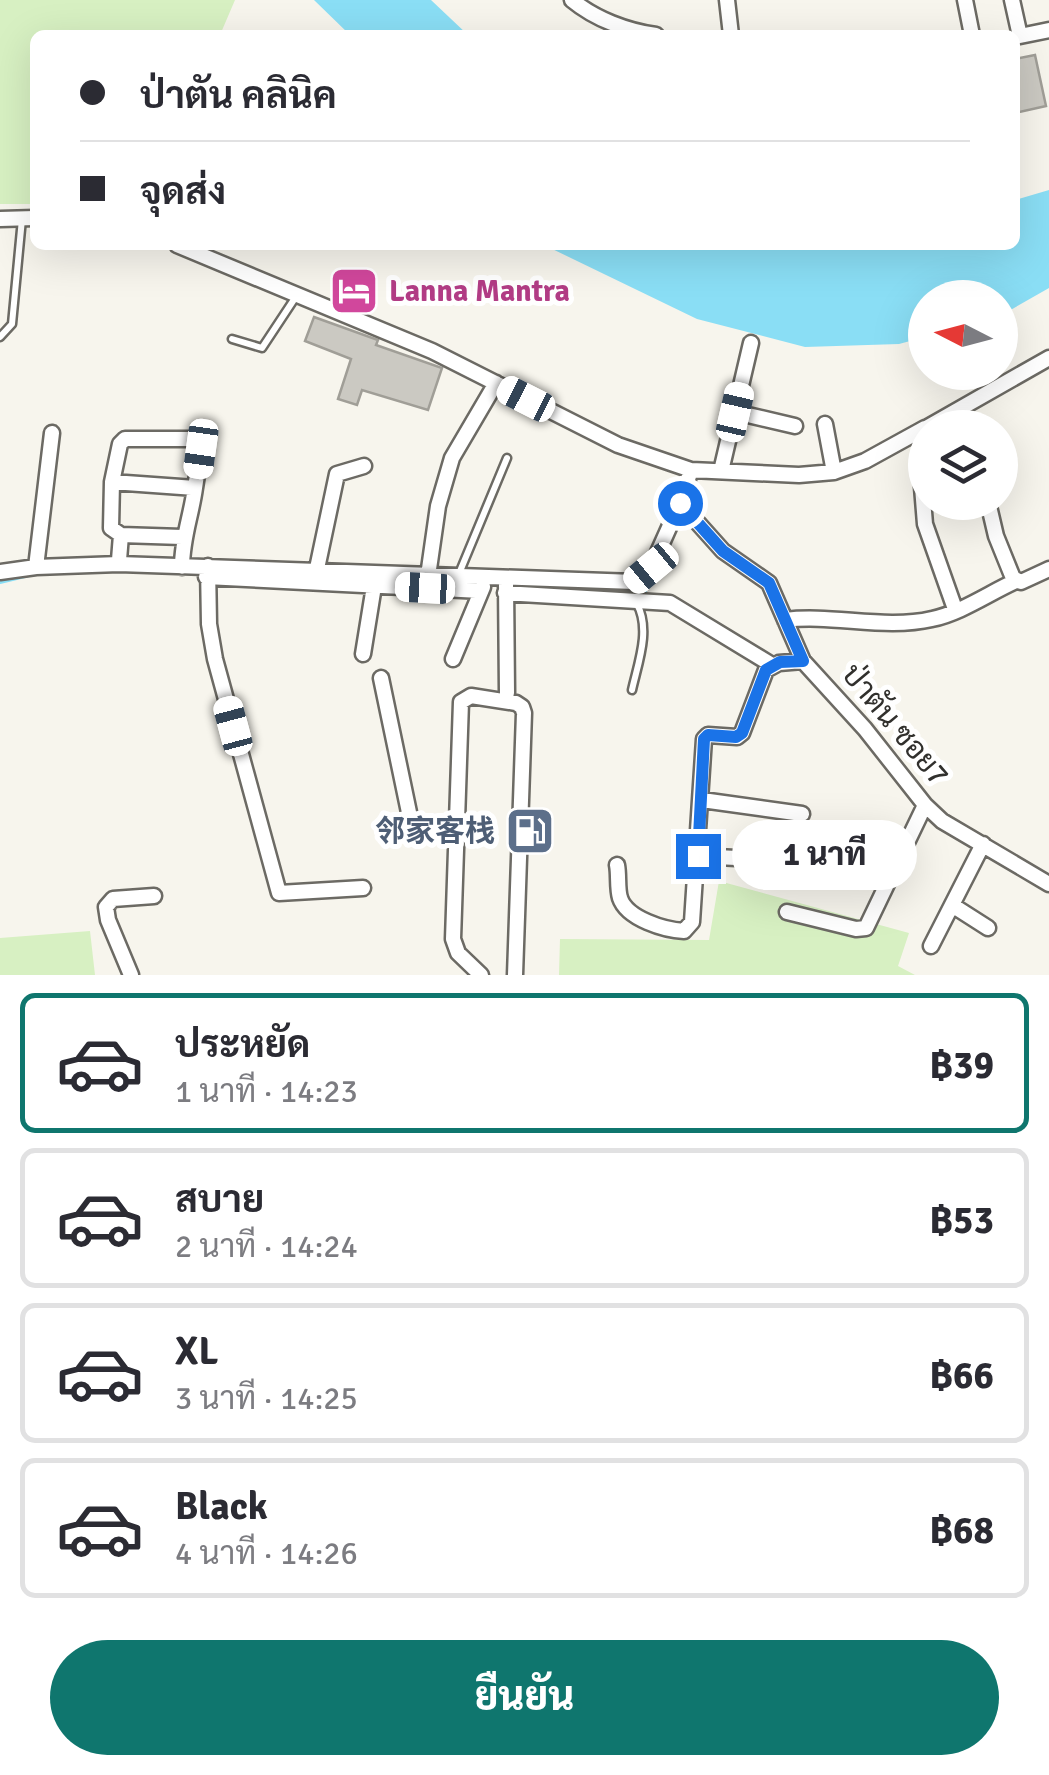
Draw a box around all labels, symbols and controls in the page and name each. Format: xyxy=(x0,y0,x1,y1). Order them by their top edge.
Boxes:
text: ป่าตัน คลินิค xyxy=(140,72,337,119)
text: จุดส่ง xyxy=(140,168,226,215)
hotel icon: Lanna Mantra xyxy=(328,265,380,317)
place label: Lanna Mantra xyxy=(389,273,570,310)
north arrow xyxy=(908,280,1018,390)
map controls xyxy=(908,280,1018,520)
car xyxy=(492,372,560,426)
car xyxy=(714,379,756,445)
button: layers xyxy=(908,410,1018,520)
car xyxy=(182,417,220,481)
route start xyxy=(658,481,703,526)
car xyxy=(618,537,684,599)
car xyxy=(394,571,456,605)
street label: ป่าตัน ซอย7 xyxy=(833,656,957,793)
car xyxy=(211,693,255,759)
fuel station icon: 邻家客栈 xyxy=(504,805,556,857)
place label: 邻家客栈 xyxy=(375,813,495,850)
callout: 1 นาที xyxy=(733,821,918,891)
route end xyxy=(676,834,721,879)
text: 1 นาที xyxy=(783,835,866,874)
icon: car xyxy=(55,1018,145,1108)
text: ประหยัด xyxy=(175,1021,310,1068)
text: ฿39 xyxy=(930,1042,994,1089)
text: 1 นาที · 14:23 xyxy=(175,1072,358,1111)
icon: car xyxy=(55,1173,145,1263)
text: สบาย xyxy=(175,1176,264,1223)
text: ฿53 xyxy=(930,1197,994,1244)
text: 2 นาที · 14:24 xyxy=(175,1227,358,1266)
icon: car xyxy=(55,1328,145,1418)
text: XL xyxy=(175,1328,218,1375)
text: ฿66 xyxy=(930,1352,994,1399)
text: 3 นาที · 14:25 xyxy=(175,1379,358,1418)
icon: car xyxy=(55,1483,145,1573)
text: Black xyxy=(175,1483,268,1530)
text: ฿68 xyxy=(930,1507,994,1554)
text: 4 นาที · 14:26 xyxy=(175,1534,358,1573)
button: ยืนยัน xyxy=(50,1640,999,1755)

